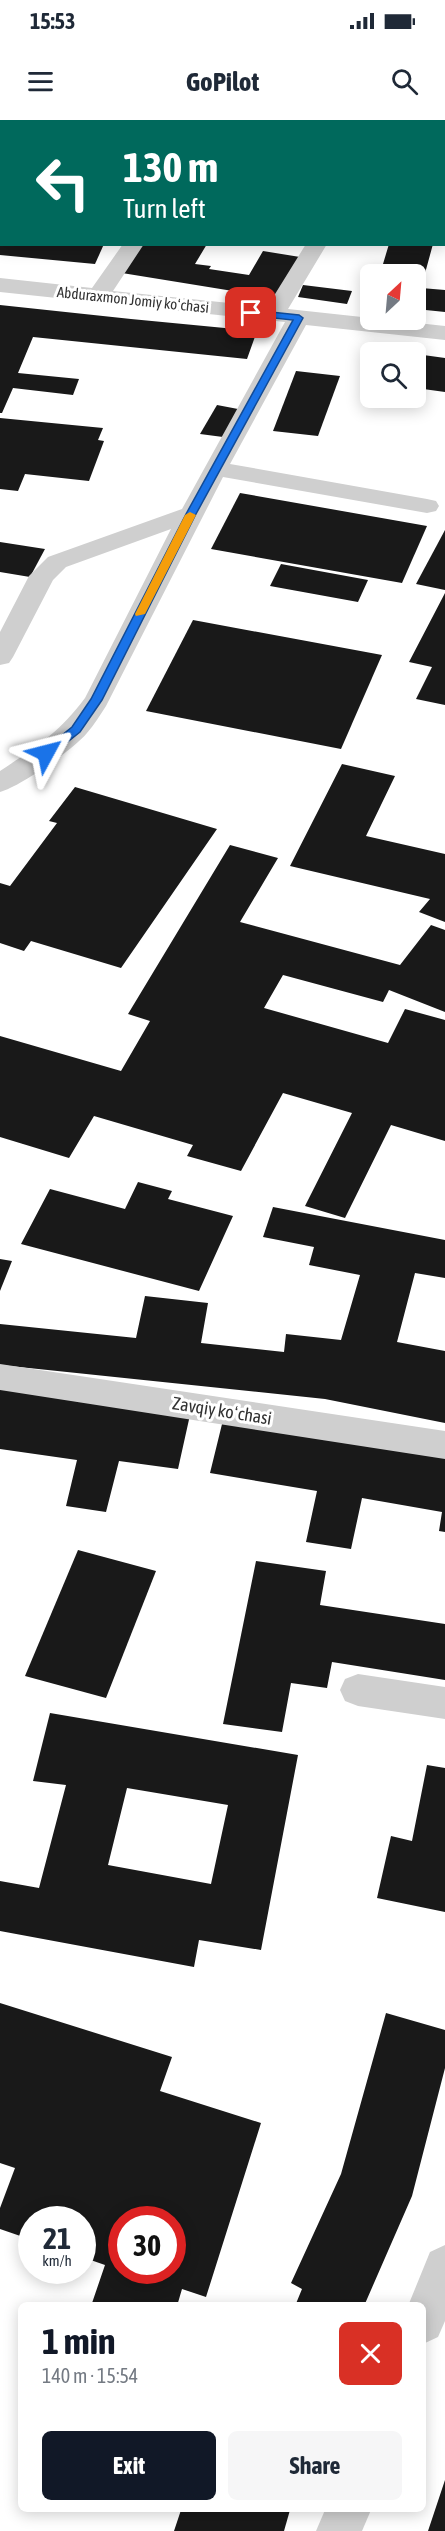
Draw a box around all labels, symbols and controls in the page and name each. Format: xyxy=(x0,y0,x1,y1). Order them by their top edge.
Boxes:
text: 15:53 xyxy=(30,8,75,34)
icon: menu xyxy=(24,65,57,98)
icon: search xyxy=(388,65,421,98)
text: GoPilot xyxy=(186,66,259,97)
text: 130 m xyxy=(123,143,218,191)
icon: left xyxy=(24,144,102,222)
text: Turn left xyxy=(123,193,206,224)
north arrow xyxy=(360,264,426,330)
map controls xyxy=(360,264,426,408)
street label: Abduraxmon Jomiy koʻchasi xyxy=(56,283,210,316)
pin xyxy=(225,287,276,338)
icon: arrive xyxy=(234,296,267,329)
button: search xyxy=(360,342,426,408)
position arrow xyxy=(14.0,721,78.0,785)
street label: Zavqiy koʻchasi xyxy=(171,1392,273,1429)
speed limit sign: 30 xyxy=(108,2206,186,2284)
text: 21 xyxy=(43,2221,71,2255)
text: km/h xyxy=(42,2252,72,2269)
text: 1 min xyxy=(42,2320,116,2362)
button: close xyxy=(339,2322,402,2385)
text: 140 m · 15:54 xyxy=(42,2364,138,2387)
button: Exit xyxy=(42,2431,216,2500)
button: Share xyxy=(228,2431,402,2500)

